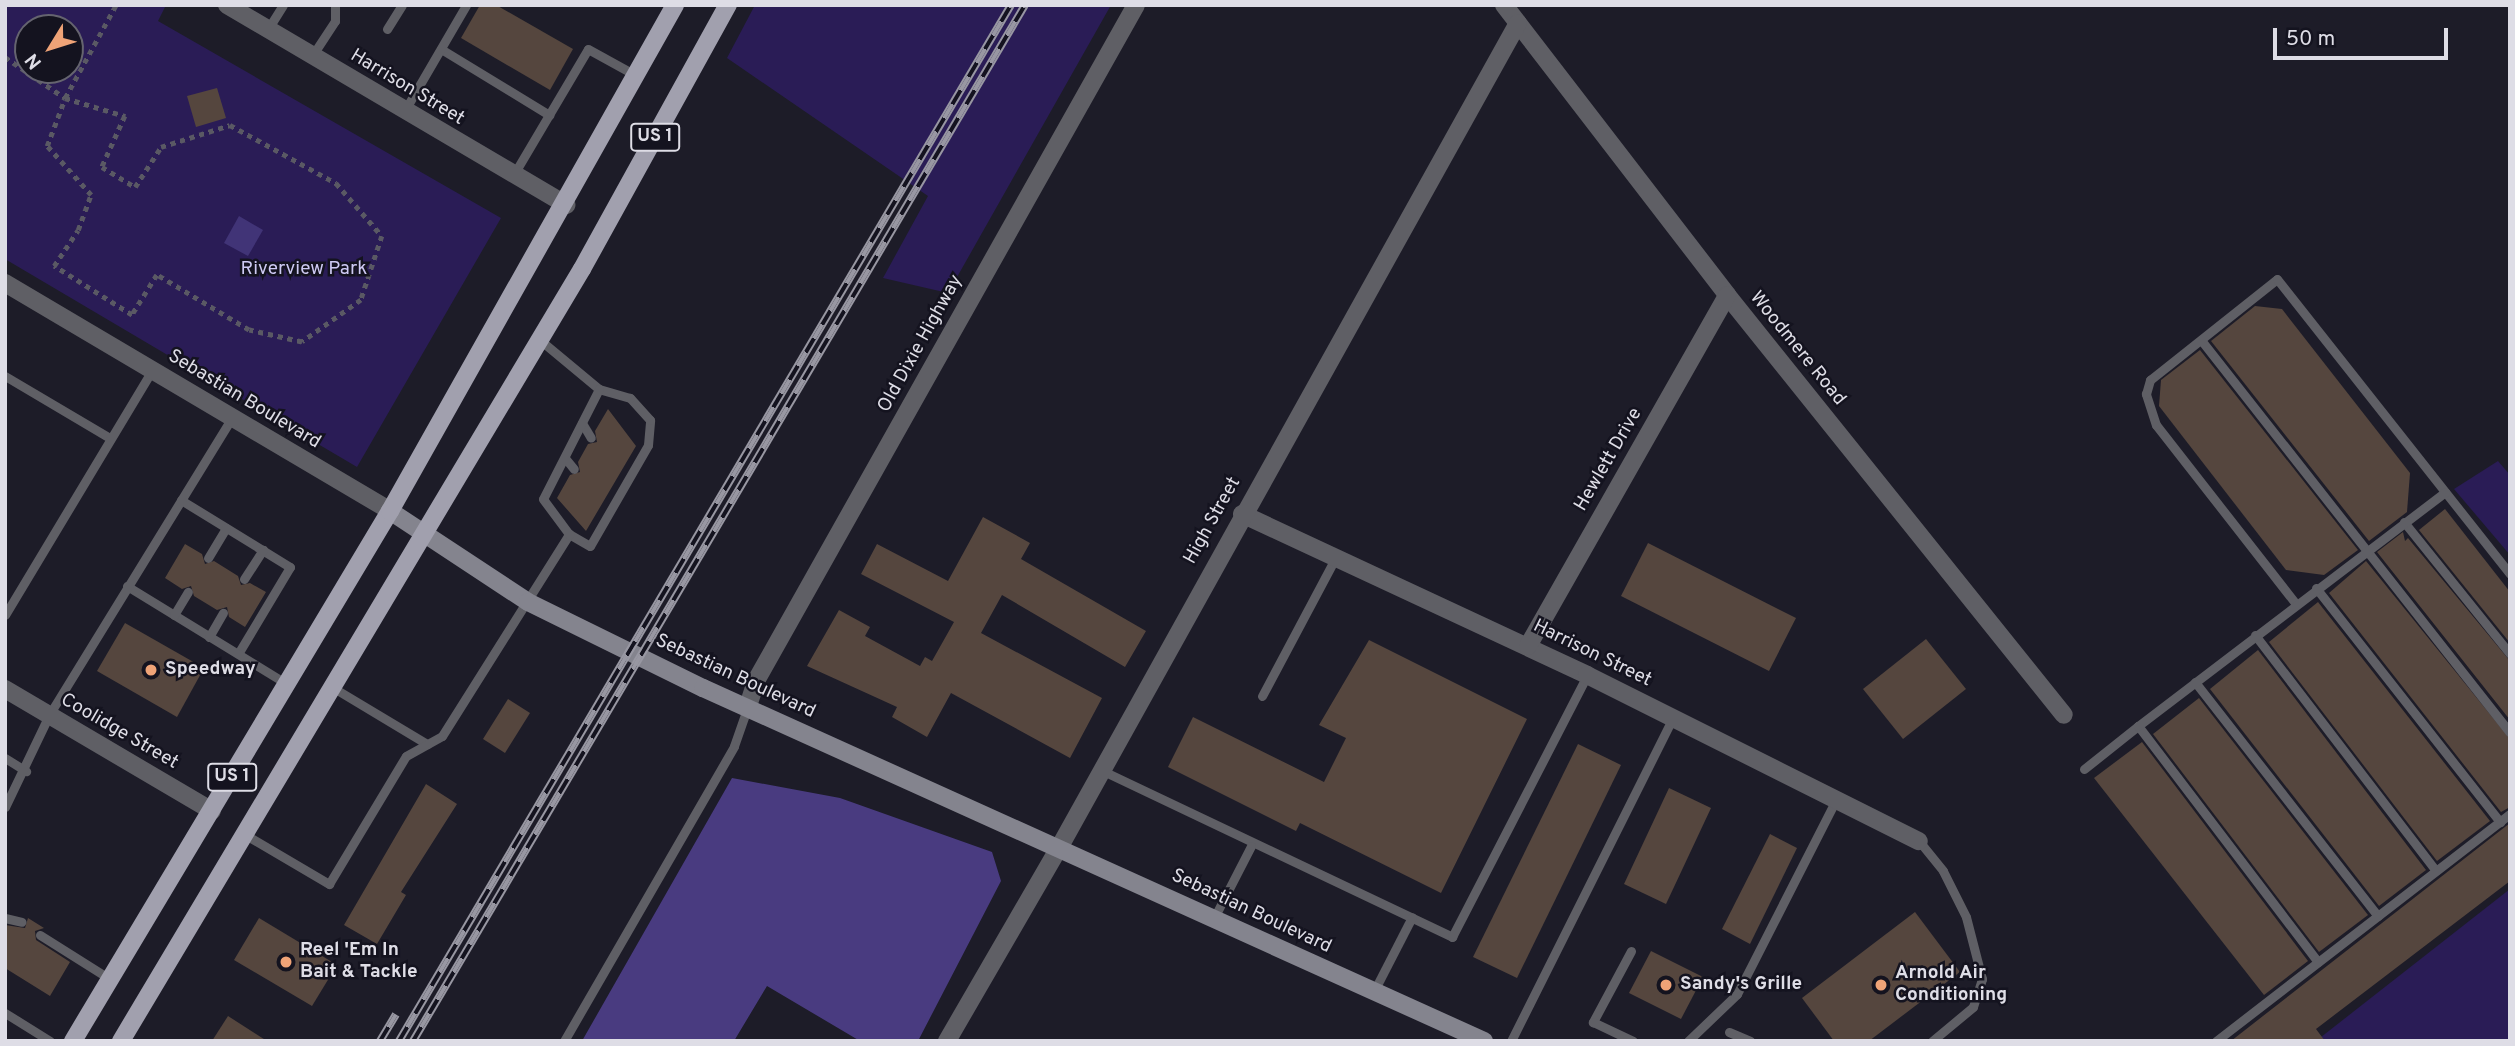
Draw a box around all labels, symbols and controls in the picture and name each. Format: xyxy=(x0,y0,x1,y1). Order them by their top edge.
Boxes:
north arrow xyxy=(14,14,84,84)
scale bar xyxy=(2277,14,2452,58)
text: 50 m xyxy=(2286,26,2335,53)
street label: Harrison Street xyxy=(346,45,468,131)
text: N xyxy=(20,48,48,73)
road number: US 1 xyxy=(629,122,681,152)
park label: Riverview Park xyxy=(241,259,367,281)
street label: Old Dixie Highway xyxy=(874,271,968,417)
street label: Woodmere Road xyxy=(1744,287,1850,411)
street label: Sebastian Boulevard xyxy=(164,345,324,455)
street label: Hewlett Drive xyxy=(1570,404,1648,516)
street label: High Street xyxy=(1180,473,1246,569)
street label: Harrison Street xyxy=(1529,615,1655,693)
street label: Sebastian Boulevard xyxy=(651,630,819,724)
place label: Speedway xyxy=(165,659,256,681)
marker: Speedway xyxy=(143,662,159,678)
street label: Coolidge Street xyxy=(56,689,182,775)
road number: US 1 xyxy=(206,762,258,792)
street label: Sebastian Boulevard xyxy=(1167,865,1335,959)
place label: Reel 'Em In Bait & Tackle xyxy=(300,940,418,984)
marker: Reel 'Em In Bait & Tackle xyxy=(278,954,294,970)
place label: Arnold Air Conditioning xyxy=(1895,963,2007,1007)
place label: Sandy's Grille xyxy=(1680,974,1802,996)
marker: Sandy's Grille xyxy=(1658,977,1674,993)
marker: Arnold Air Conditioning xyxy=(1873,977,1889,993)

